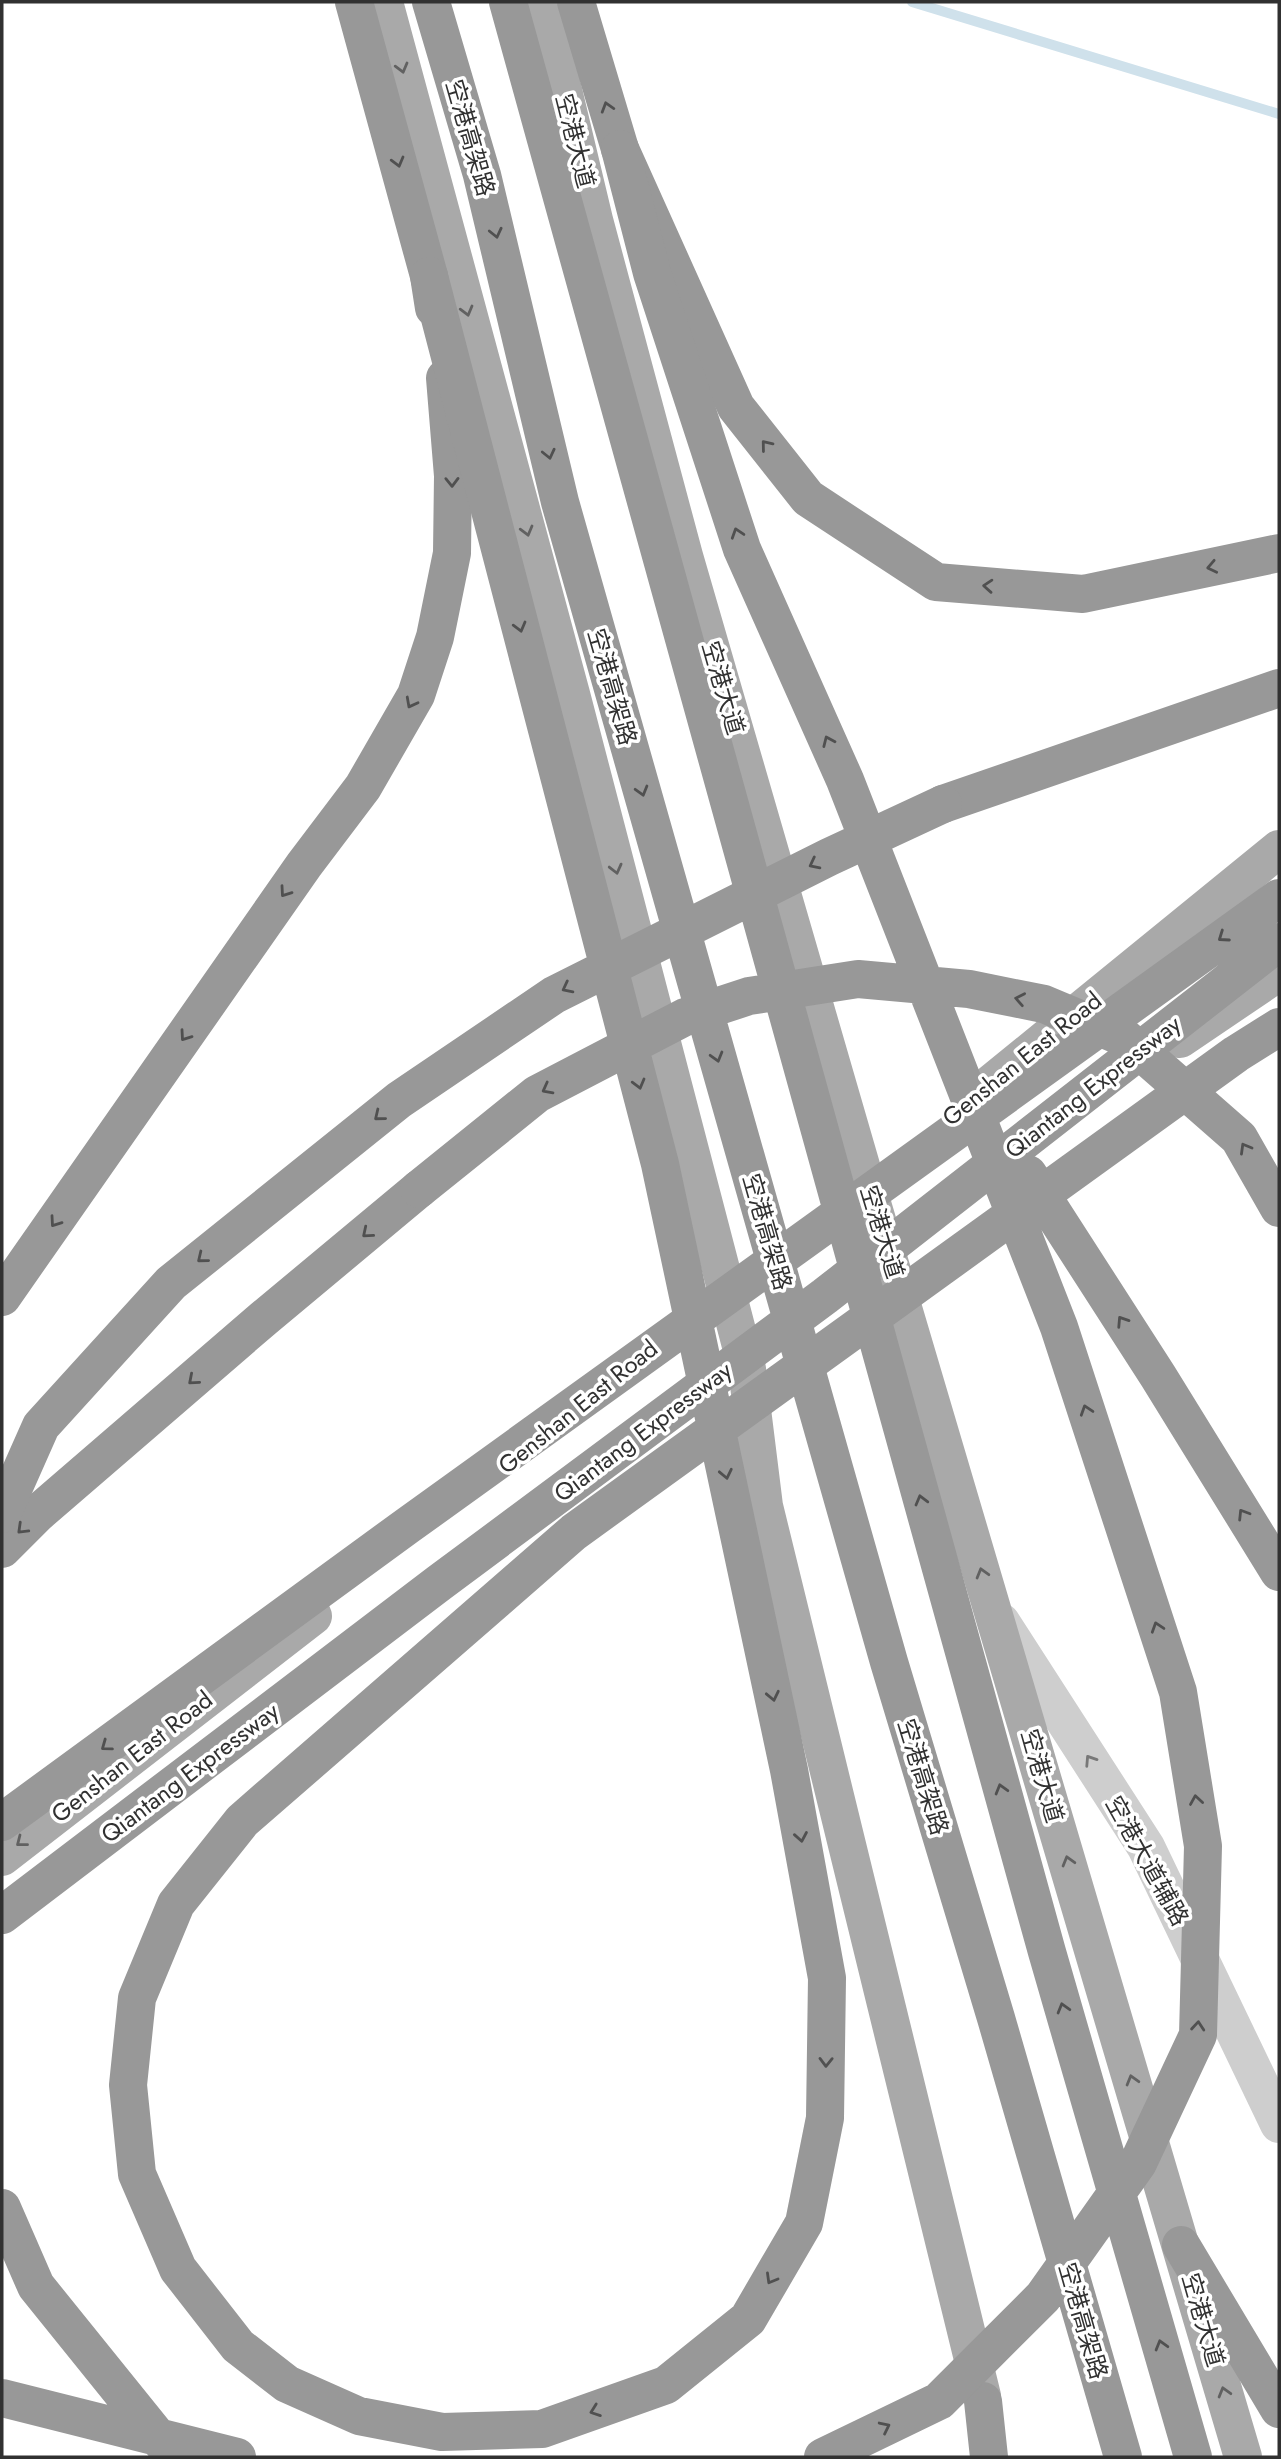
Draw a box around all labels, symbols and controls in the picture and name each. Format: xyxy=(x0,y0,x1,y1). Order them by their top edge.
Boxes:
one-way arrow xyxy=(393,61,408,73)
street label: 空港高架路 xyxy=(437,75,504,200)
street label: 空港大道 xyxy=(547,90,604,192)
one-way arrow xyxy=(601,102,616,114)
one-way arrow xyxy=(390,156,404,168)
one-way arrow xyxy=(488,227,502,239)
one-way arrow xyxy=(459,305,474,317)
one-way arrow xyxy=(761,440,774,452)
one-way arrow xyxy=(540,448,555,460)
one-way arrow xyxy=(444,477,460,488)
one-way arrow xyxy=(519,524,533,536)
one-way arrow xyxy=(731,527,745,539)
one-way arrow xyxy=(1206,559,1218,574)
one-way arrow xyxy=(982,579,993,594)
one-way arrow xyxy=(512,621,526,633)
street label: 空港高架路 xyxy=(579,624,646,749)
street label: 空港大道 xyxy=(693,637,754,739)
one-way arrow xyxy=(406,696,419,708)
one-way arrow xyxy=(822,736,836,748)
one-way arrow xyxy=(634,785,648,797)
one-way arrow xyxy=(809,856,821,870)
one-way arrow xyxy=(608,863,622,875)
one-way arrow xyxy=(281,884,293,897)
one-way arrow xyxy=(1218,929,1231,941)
one-way arrow xyxy=(562,980,574,994)
street label: Genshan East Road xyxy=(934,983,1109,1134)
one-way arrow xyxy=(1014,993,1026,1008)
street label: Qiantang Expressway xyxy=(997,1006,1188,1167)
one-way arrow xyxy=(181,1028,193,1041)
one-way arrow xyxy=(709,1051,724,1063)
one-way arrow xyxy=(631,1078,645,1090)
one-way arrow xyxy=(541,1081,554,1094)
one-way arrow xyxy=(375,1107,387,1120)
one-way arrow xyxy=(1240,1143,1253,1156)
street label: 空港高架路 xyxy=(734,1169,801,1294)
street label: 空港大道 xyxy=(852,1181,913,1283)
one-way arrow xyxy=(50,1214,63,1227)
one-way arrow xyxy=(362,1225,375,1237)
one-way arrow xyxy=(197,1250,210,1262)
one-way arrow xyxy=(1118,1316,1131,1329)
street label: Genshan East Road xyxy=(490,1331,665,1482)
street label: Qiantang Expressway xyxy=(546,1353,739,1510)
one-way arrow xyxy=(189,1372,202,1384)
one-way arrow xyxy=(1080,1405,1094,1417)
one-way arrow xyxy=(717,1468,732,1480)
one-way arrow xyxy=(915,1494,929,1506)
one-way arrow xyxy=(1239,1509,1252,1522)
one-way arrow xyxy=(17,1521,30,1534)
one-way arrow xyxy=(976,1567,991,1579)
one-way arrow xyxy=(1150,1621,1165,1633)
street label: Genshan East Road xyxy=(44,1682,220,1831)
one-way arrow xyxy=(765,1690,779,1702)
street label: Qiantang Expressway xyxy=(93,1694,286,1851)
street label: 空港高架路 xyxy=(889,1714,958,1839)
street label: 空港大道 xyxy=(1012,1725,1073,1827)
one-way arrow xyxy=(101,1738,114,1750)
one-way arrow xyxy=(1085,1754,1098,1767)
one-way arrow xyxy=(995,1784,1010,1796)
street label: 空港大道辅路 xyxy=(1097,1789,1198,1932)
one-way arrow xyxy=(1189,1794,1204,1806)
one-way arrow xyxy=(793,1831,808,1843)
one-way arrow xyxy=(16,1834,29,1847)
one-way arrow xyxy=(1061,1856,1076,1868)
one-way arrow xyxy=(1057,2003,1072,2015)
one-way arrow xyxy=(1190,2021,1205,2032)
one-way arrow xyxy=(818,2057,833,2068)
one-way arrow xyxy=(1126,2074,1141,2086)
street label: 空港高架路 xyxy=(1050,2258,1117,2383)
street label: 空港大道 xyxy=(1173,2269,1234,2371)
one-way arrow xyxy=(766,2271,779,2284)
one-way arrow xyxy=(1154,2339,1169,2351)
one-way arrow xyxy=(1218,2386,1233,2398)
one-way arrow xyxy=(589,2402,601,2416)
one-way arrow xyxy=(878,2422,890,2436)

